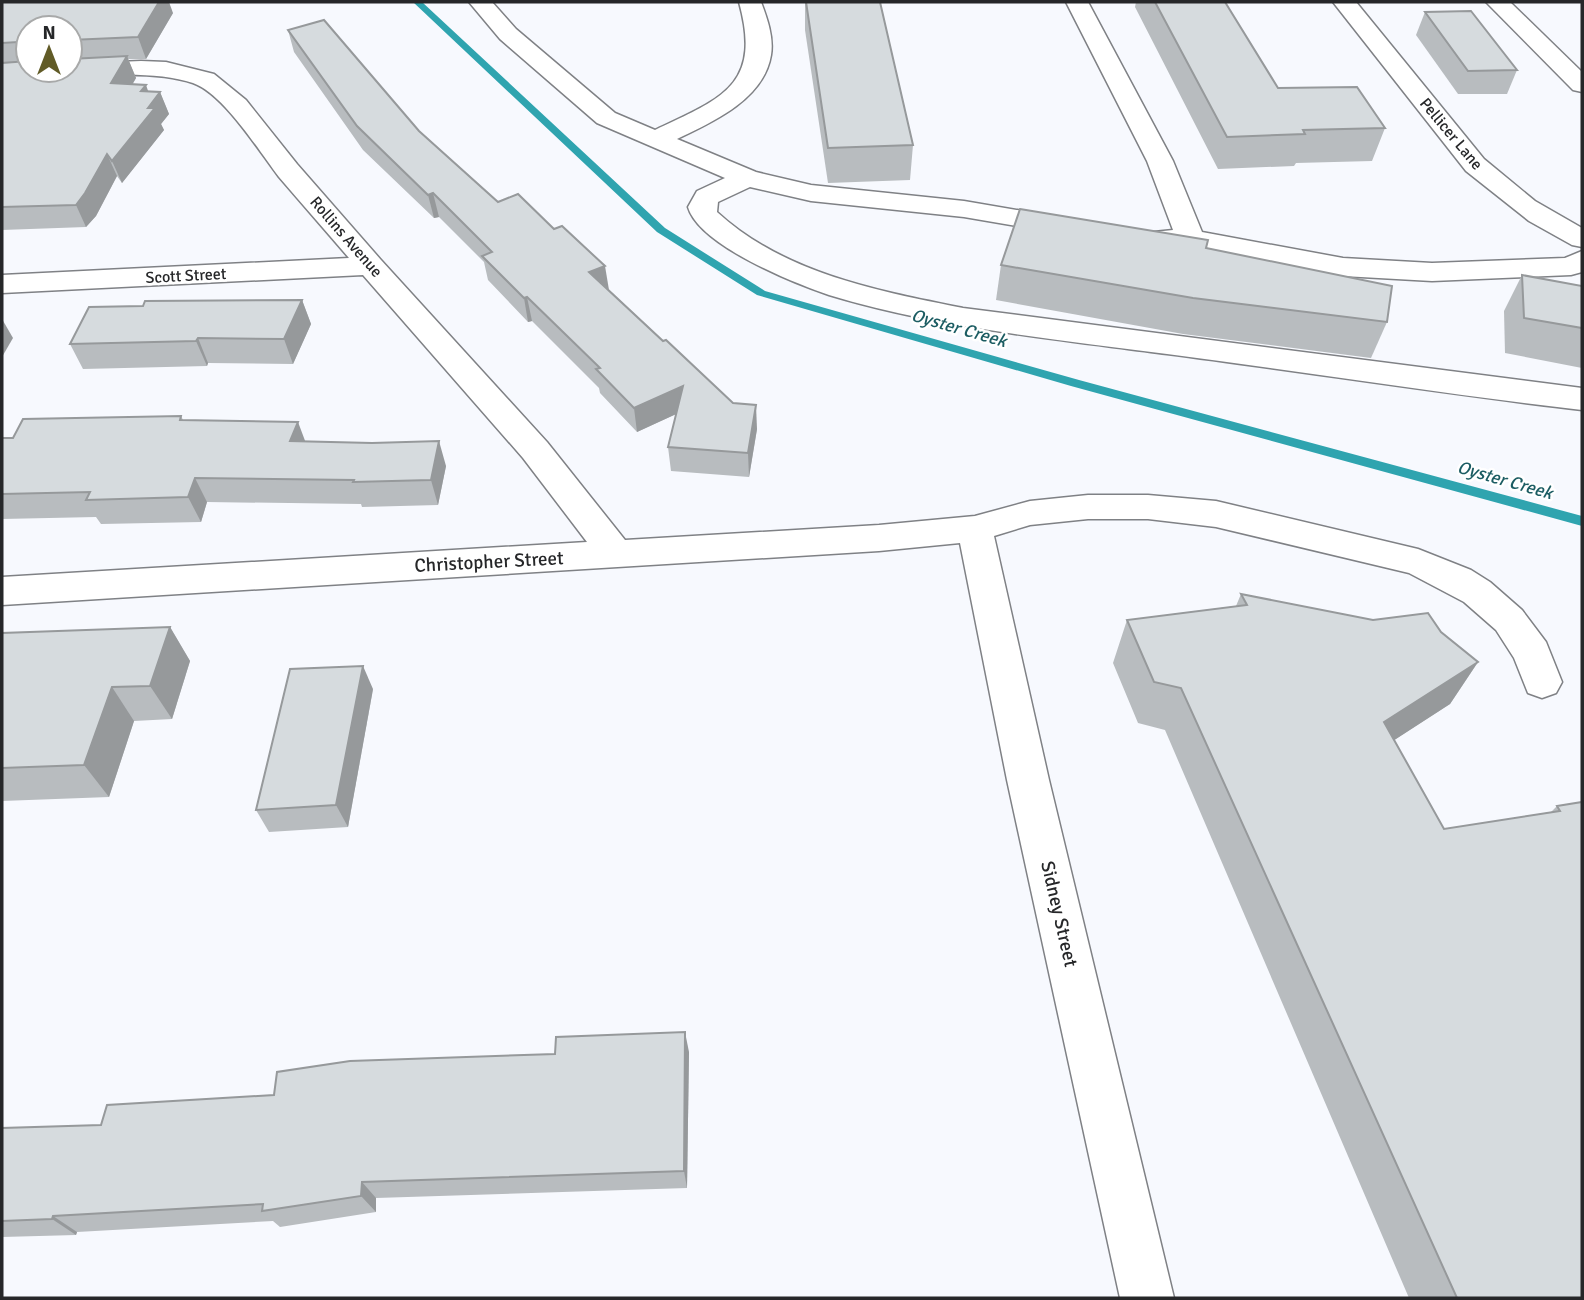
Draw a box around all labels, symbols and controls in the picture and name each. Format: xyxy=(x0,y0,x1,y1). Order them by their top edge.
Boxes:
north arrow xyxy=(14,14,84,84)
text: N xyxy=(42,21,56,45)
street label: Pellicer Lane xyxy=(1415,94,1487,174)
street label: Rollins Avenue xyxy=(305,193,387,281)
street label: Scott Street xyxy=(145,264,227,288)
water label: Oyster Creek xyxy=(909,304,1011,353)
water label: Oyster Creek xyxy=(1455,456,1557,505)
street label: Christopher Street xyxy=(414,546,565,578)
street label: Sidney Street xyxy=(1035,859,1083,970)

